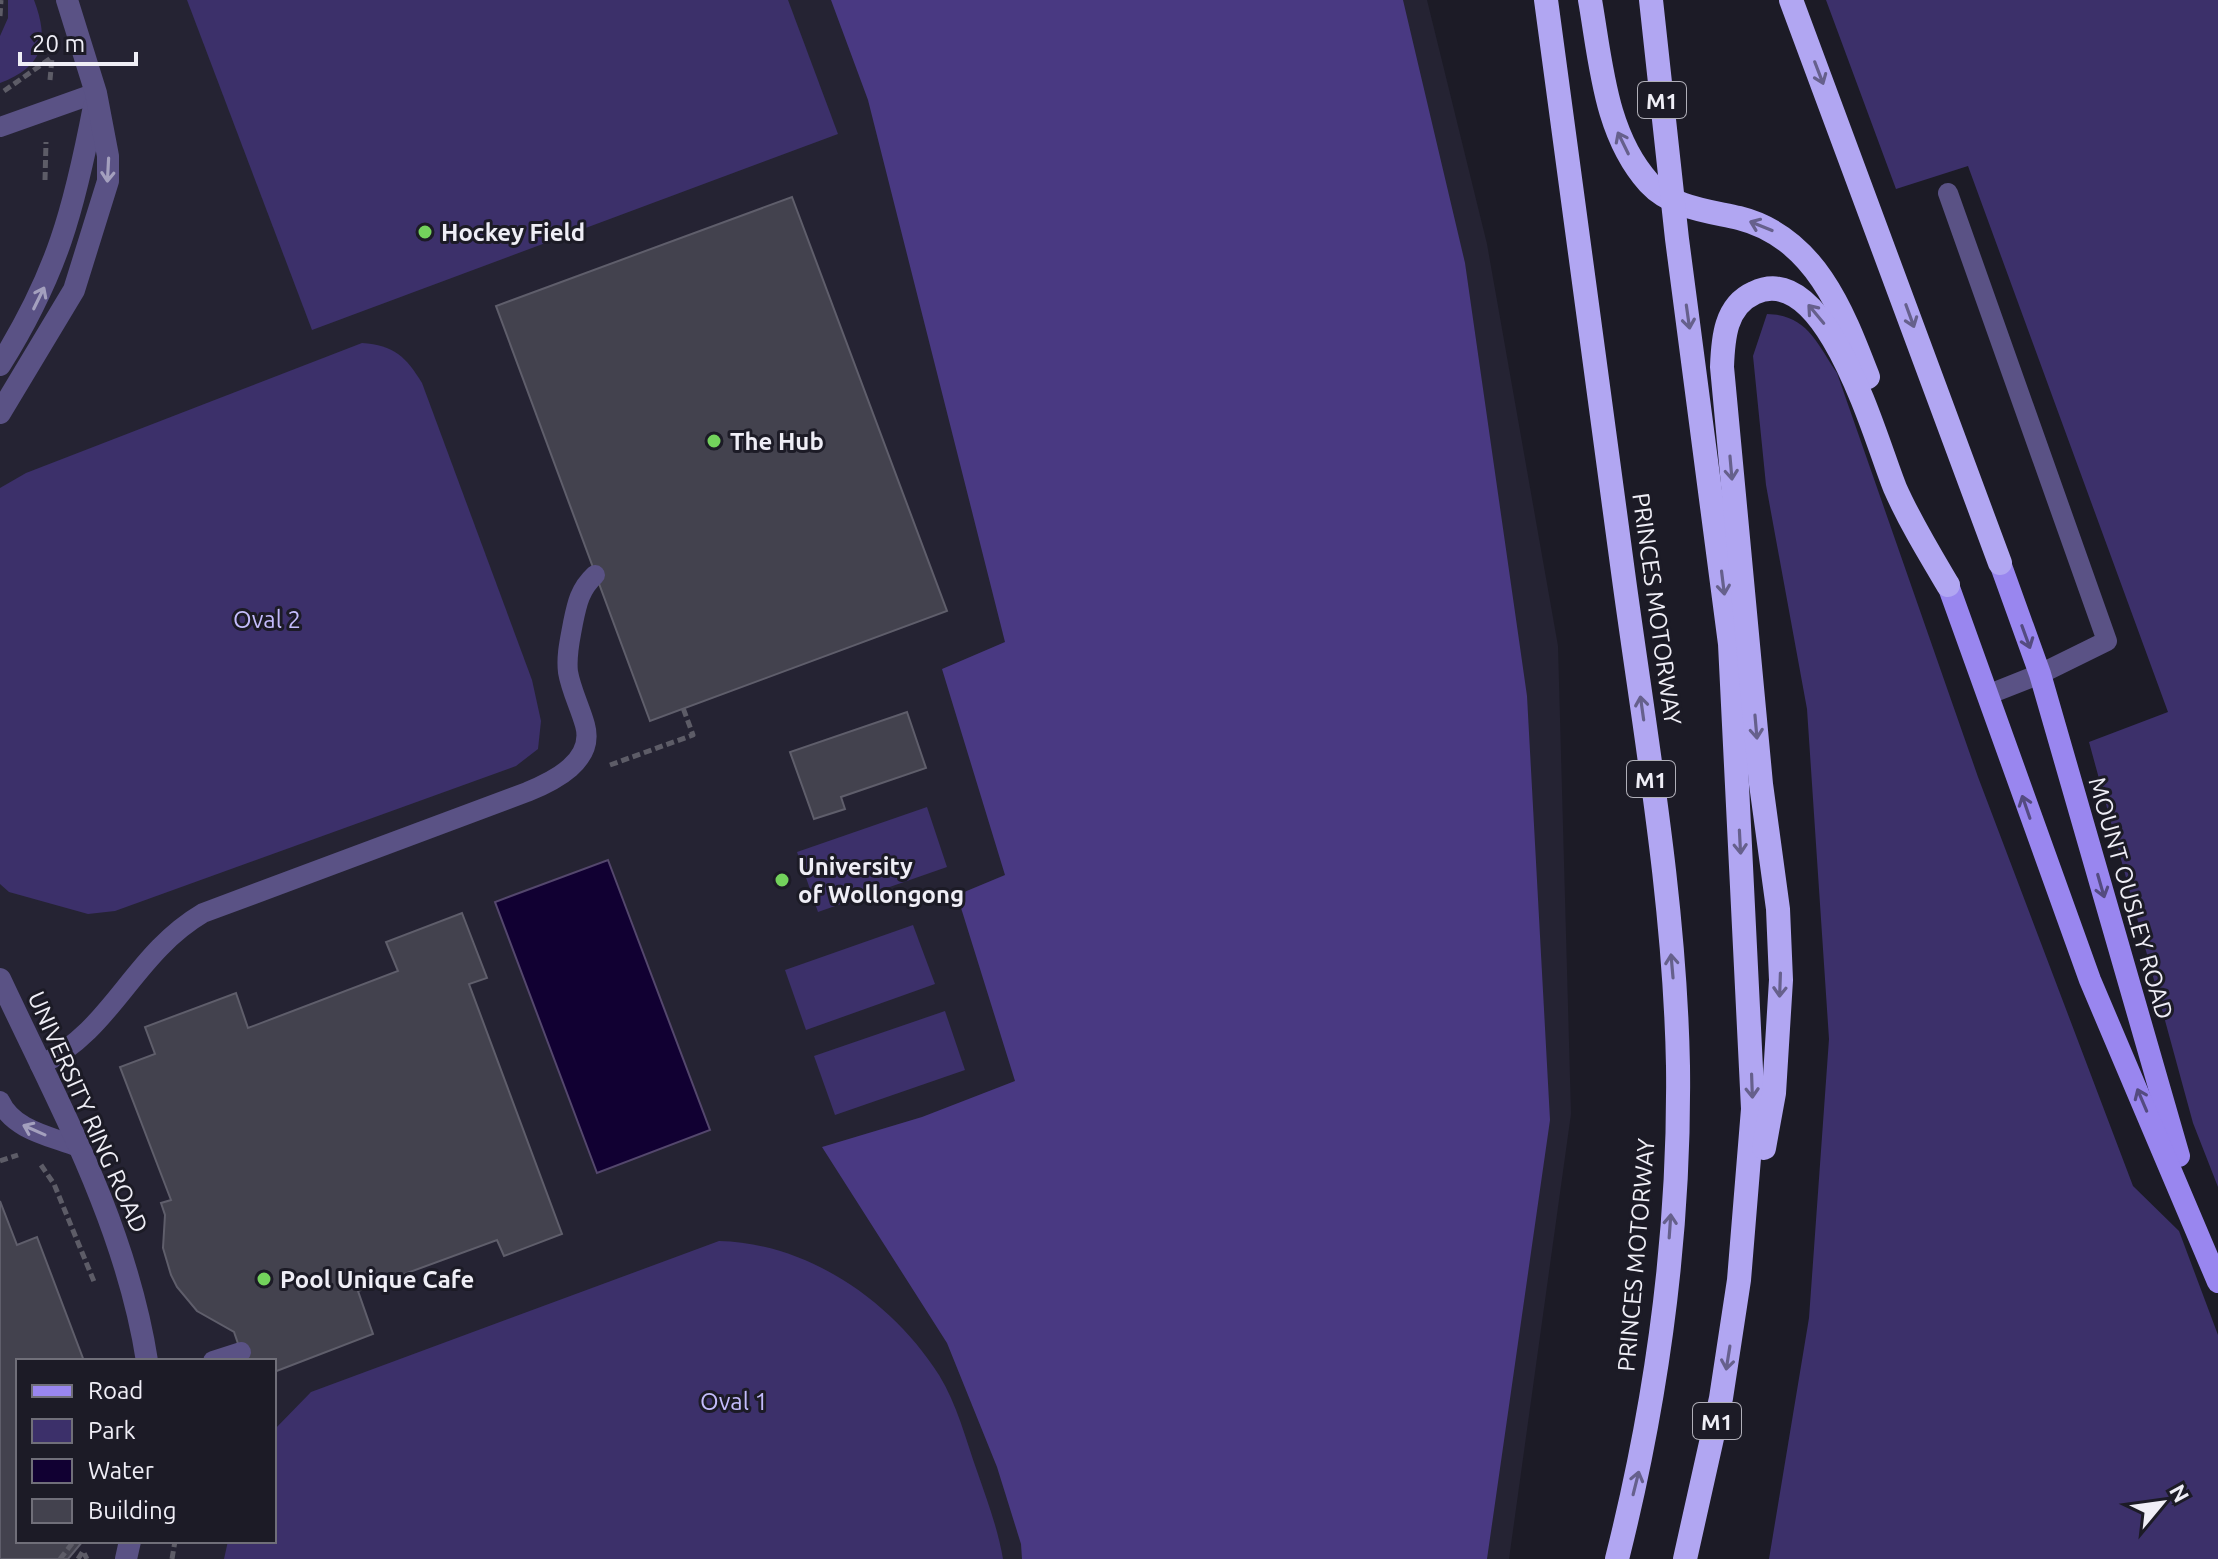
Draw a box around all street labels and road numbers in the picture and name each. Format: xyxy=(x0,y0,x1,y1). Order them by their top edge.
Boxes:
road number: M1 xyxy=(1638,82,1686,118)
street label: PRINCES MOTORWAY xyxy=(1627,491,1687,727)
road number: M1 xyxy=(1627,761,1675,797)
street label: MOUNT OUSLEY ROAD xyxy=(2084,774,2178,1022)
street label: UNIVERSITY RING ROAD xyxy=(23,987,153,1237)
street label: PRINCES MOTORWAY xyxy=(1612,1137,1660,1373)
road number: M1 xyxy=(1693,1403,1741,1439)

